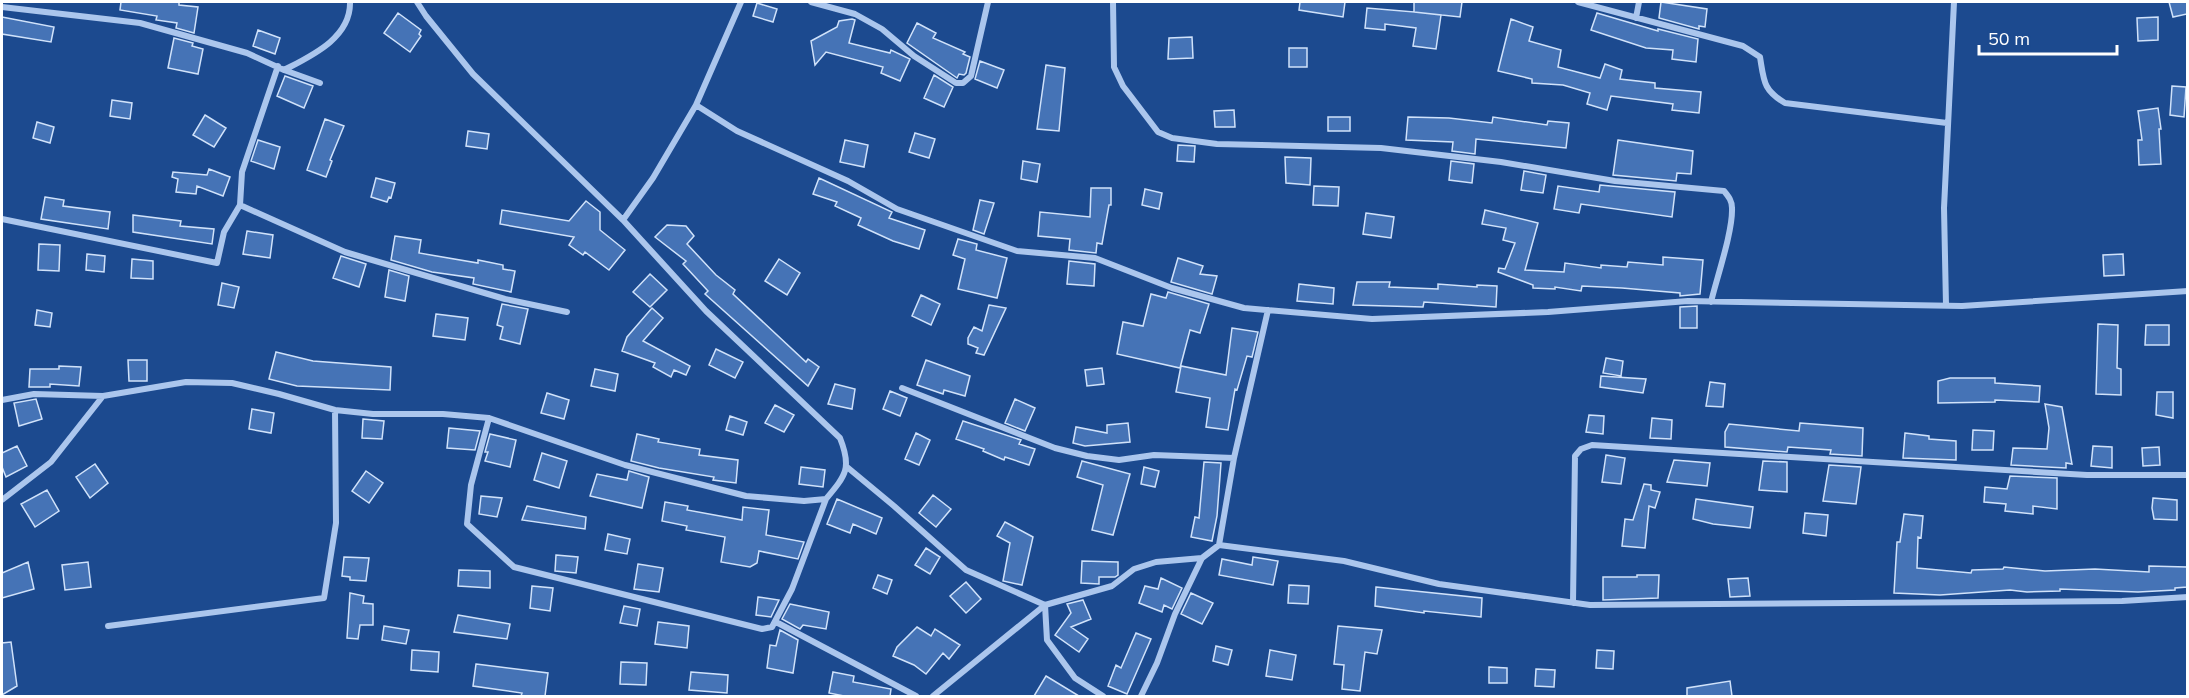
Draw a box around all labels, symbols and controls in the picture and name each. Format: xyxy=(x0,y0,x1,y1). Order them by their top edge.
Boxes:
scale bar xyxy=(1979,18,2117,56)
text: 50 m xyxy=(1988,27,2030,50)

